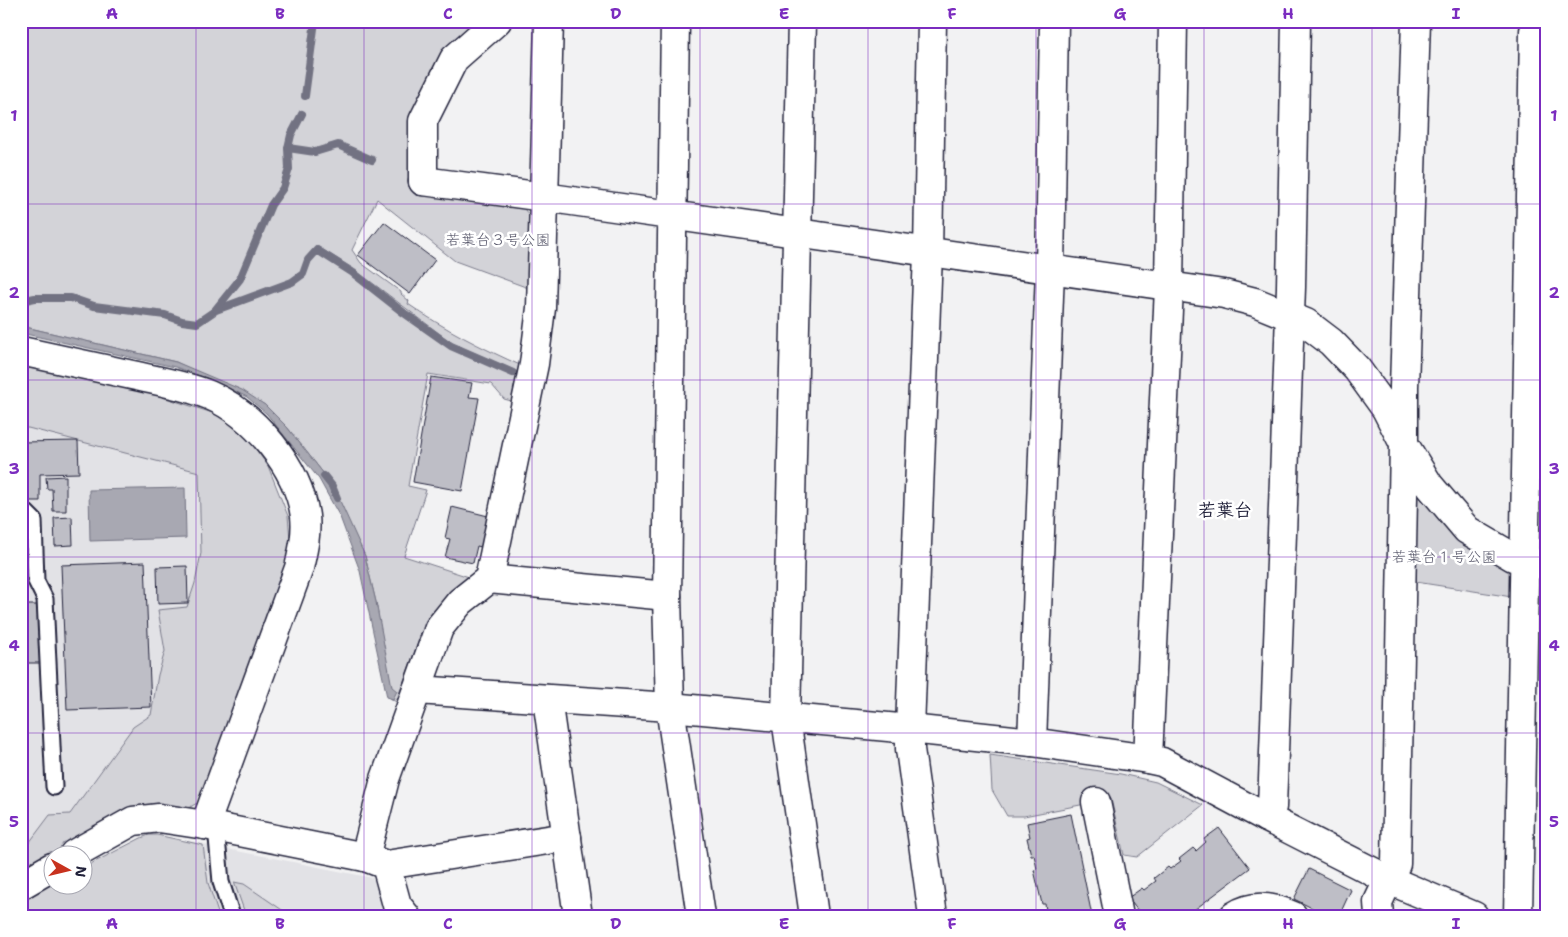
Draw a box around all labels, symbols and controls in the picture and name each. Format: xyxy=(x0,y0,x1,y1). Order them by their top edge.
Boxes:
text: A xyxy=(106,3,118,24)
text: B xyxy=(275,3,285,24)
text: C xyxy=(443,3,453,24)
text: D xyxy=(610,3,622,24)
text: E xyxy=(779,3,789,24)
text: F xyxy=(947,3,957,24)
text: G xyxy=(1114,3,1127,24)
text: H xyxy=(1282,3,1294,24)
text: I xyxy=(1452,3,1461,24)
text: 1 xyxy=(10,105,18,126)
text: 1 xyxy=(1550,105,1558,126)
park label: 若葉台３号公園 xyxy=(445,230,551,250)
text: 2 xyxy=(8,282,20,303)
text: 2 xyxy=(1548,282,1560,303)
text: 3 xyxy=(8,458,20,479)
text: 3 xyxy=(1548,458,1560,479)
district label: 若葉台 xyxy=(1198,498,1252,522)
park label: 若葉台１号公園 xyxy=(1391,547,1497,567)
text: 4 xyxy=(8,635,20,656)
text: 4 xyxy=(1548,635,1560,656)
text: 5 xyxy=(9,811,19,832)
text: 5 xyxy=(1549,811,1559,832)
north arrow xyxy=(42,844,92,894)
text: N xyxy=(71,865,91,879)
text: A xyxy=(106,913,118,934)
text: B xyxy=(275,913,285,934)
text: C xyxy=(443,913,453,934)
text: D xyxy=(610,913,622,934)
text: E xyxy=(779,913,789,934)
text: F xyxy=(947,913,957,934)
text: G xyxy=(1114,913,1127,934)
text: H xyxy=(1282,913,1294,934)
text: I xyxy=(1452,913,1461,934)

